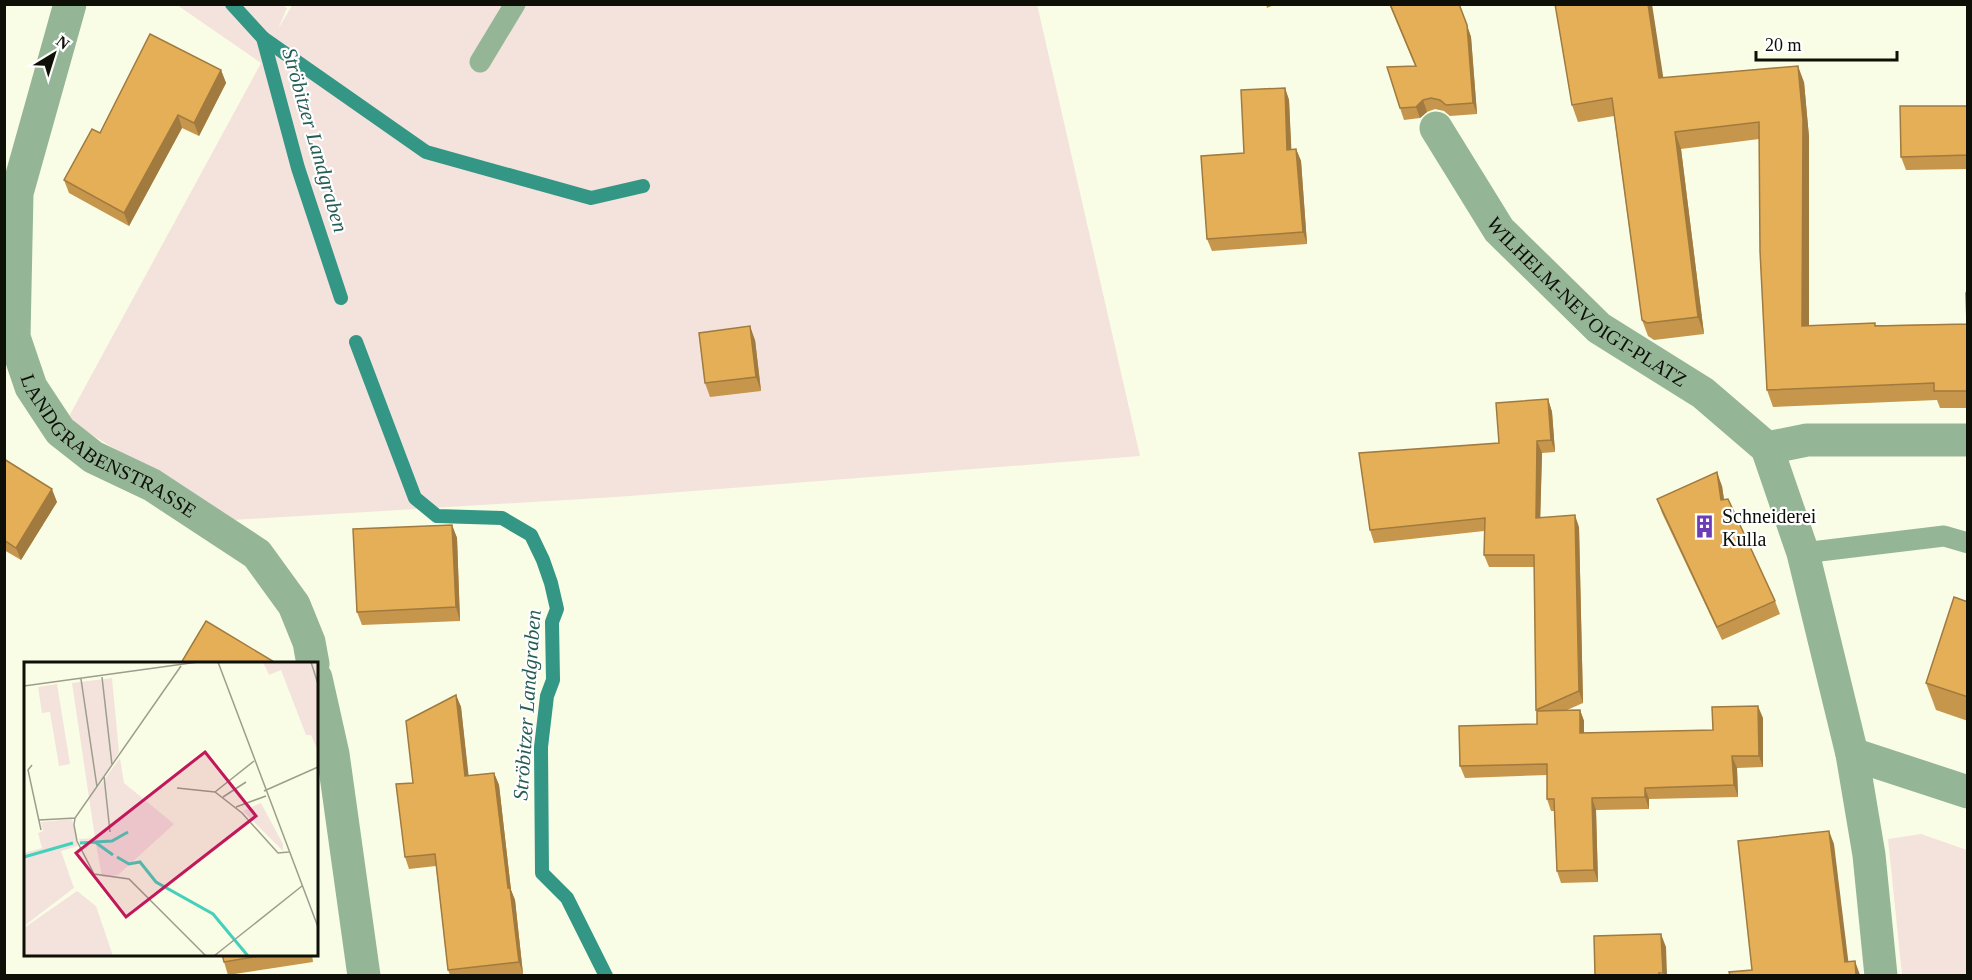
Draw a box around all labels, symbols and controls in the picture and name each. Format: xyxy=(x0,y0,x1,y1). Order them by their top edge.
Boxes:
north arrow xyxy=(24,24,84,84)
scale bar xyxy=(1756,24,1897,62)
text: N xyxy=(53,32,73,53)
text: 20 m xyxy=(1765,35,1802,55)
water label: Ströbitzer Landgraben xyxy=(277,45,353,235)
street label: WILHELM-NEVOIGT-PLATZ xyxy=(1483,213,1691,391)
street label: LANDGRABENSTRASSE xyxy=(16,371,200,522)
place label: Schneiderei Kulla xyxy=(1722,505,1817,550)
building icon: Schneiderei Kulla xyxy=(1691,514,1717,540)
water label: Ströbitzer Landgraben xyxy=(508,609,546,801)
inset map xyxy=(24,662,318,956)

